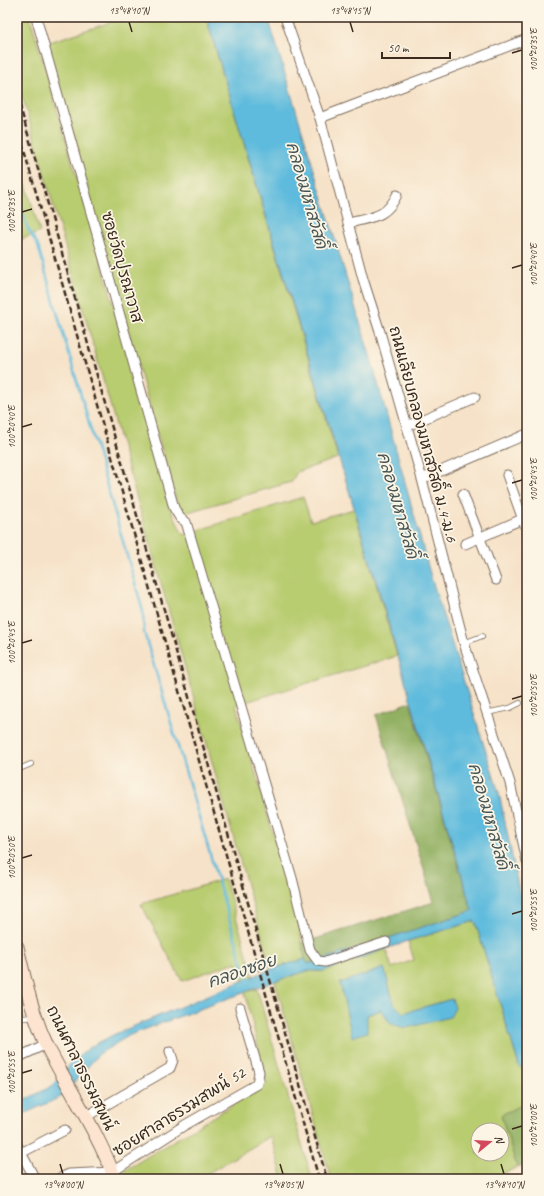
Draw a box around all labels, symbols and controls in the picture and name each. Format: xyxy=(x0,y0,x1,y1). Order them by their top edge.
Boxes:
text: 13°48'10"N xyxy=(109,4,151,17)
text: 13°48'15"N xyxy=(330,4,372,17)
text: 100°20'35"E xyxy=(527,27,540,72)
scale bar xyxy=(382,34,450,60)
text: 50 m xyxy=(388,40,410,56)
water label: คลองมหาสวัสดิ์ xyxy=(282,138,339,255)
text: 100°20'35"E xyxy=(5,189,18,234)
street label: ซอยวัดปุรณาวาส xyxy=(95,209,149,327)
text: 100°20'40"E xyxy=(527,242,540,287)
street label: ถนนเลียบคลองมหาสวัสดิ์ ม.4-ม.6 xyxy=(385,324,461,544)
text: 100°20'40"E xyxy=(5,404,18,449)
water label: คลองมหาสวัสดิ์ xyxy=(373,449,423,561)
text: 100°20'45"E xyxy=(527,457,540,502)
text: 100°20'45"E xyxy=(5,620,18,665)
text: 100°20'50"E xyxy=(527,673,540,718)
water label: คลองมหาสวัสดิ์ xyxy=(464,759,521,876)
text: 100°20'50"E xyxy=(5,835,18,880)
text: 100°20'55"E xyxy=(527,888,540,933)
water label: คลองซอย xyxy=(205,949,281,993)
street label: ถนนศาลาธรรมสพน์ xyxy=(42,1001,122,1134)
text: 100°20'55"E xyxy=(5,1050,18,1095)
street label: ซอยศาลาธรรมสพน์ 52 xyxy=(108,1060,250,1161)
text: 100°21'00"E xyxy=(527,1103,540,1148)
north arrow xyxy=(470,1122,510,1162)
text: N xyxy=(492,1134,508,1146)
text: 13°48'00"N xyxy=(43,1178,85,1191)
text: 13°48'05"N xyxy=(263,1178,305,1191)
text: 13°48'10"N xyxy=(484,1178,526,1191)

